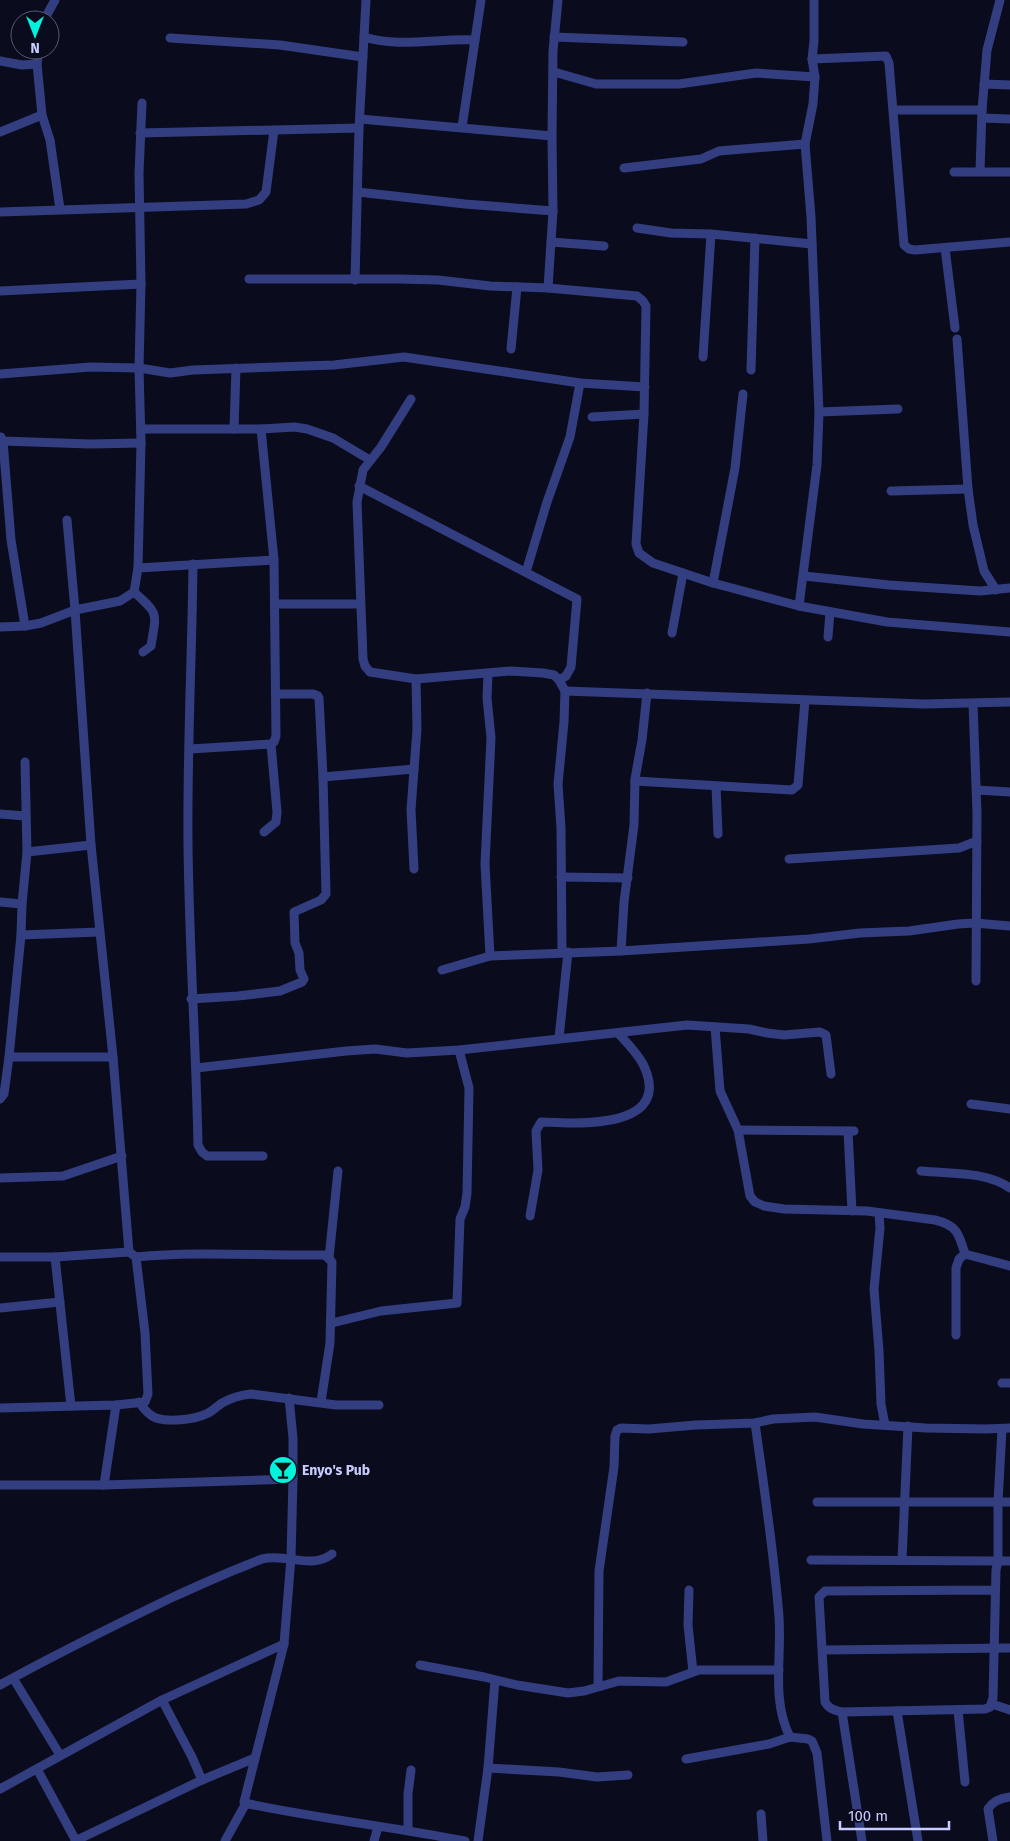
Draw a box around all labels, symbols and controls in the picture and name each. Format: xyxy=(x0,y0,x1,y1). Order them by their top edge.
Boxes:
north arrow xyxy=(10,10,60,60)
text: N xyxy=(30,39,40,56)
bar icon: Enyo's Pub xyxy=(268,1455,298,1485)
place label: Enyo's Pub xyxy=(302,1462,370,1479)
scale bar xyxy=(840,1798,949,1830)
text: 100 m xyxy=(848,1807,888,1825)

